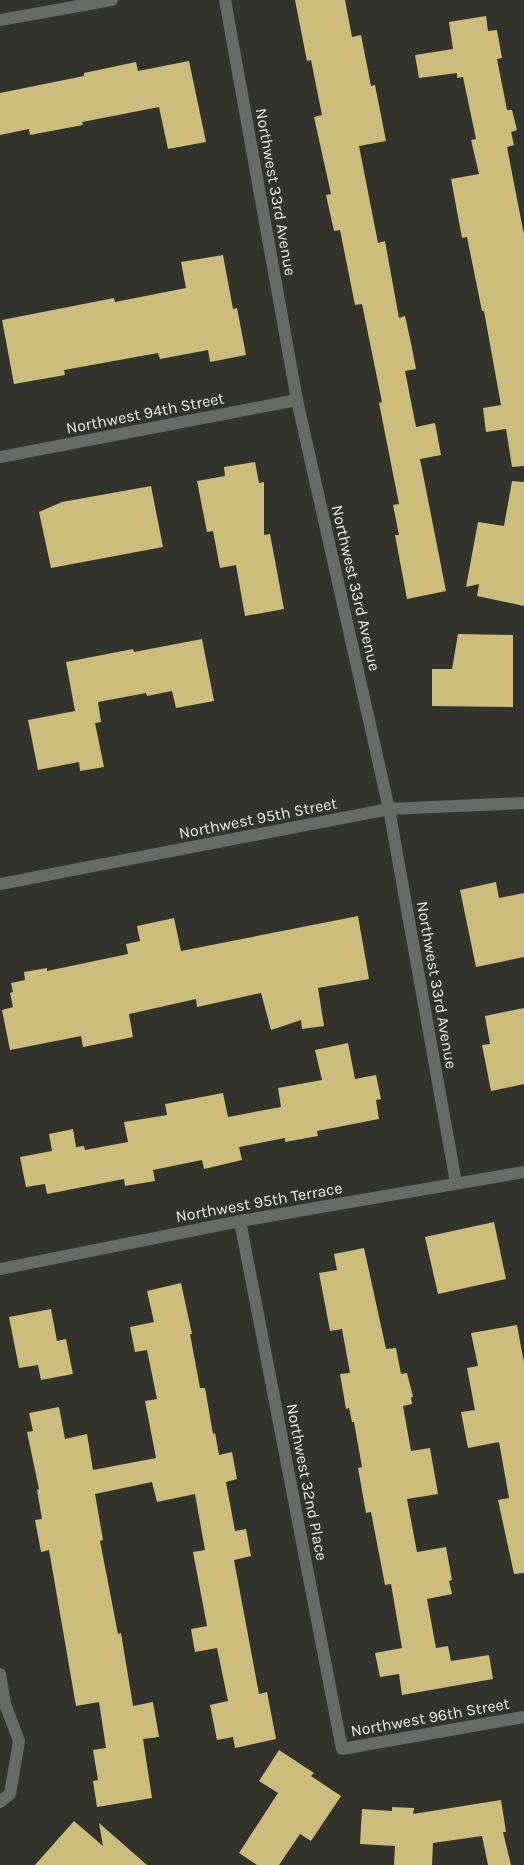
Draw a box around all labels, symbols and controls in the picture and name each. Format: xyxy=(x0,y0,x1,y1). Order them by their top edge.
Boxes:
street label: Northwest 33rd Avenue xyxy=(252,107,300,277)
street label: Northwest 94th Street xyxy=(64,388,226,438)
street label: Northwest 33rd Avenue xyxy=(328,503,384,673)
street label: Northwest 95th Street xyxy=(177,793,339,843)
street label: Northwest 33rd Avenue xyxy=(413,900,461,1070)
street label: Northwest 95th Terrace xyxy=(174,1178,344,1226)
street label: Northwest 32nd Place xyxy=(282,1402,332,1562)
street label: Northwest 96th Street xyxy=(349,1694,511,1740)

